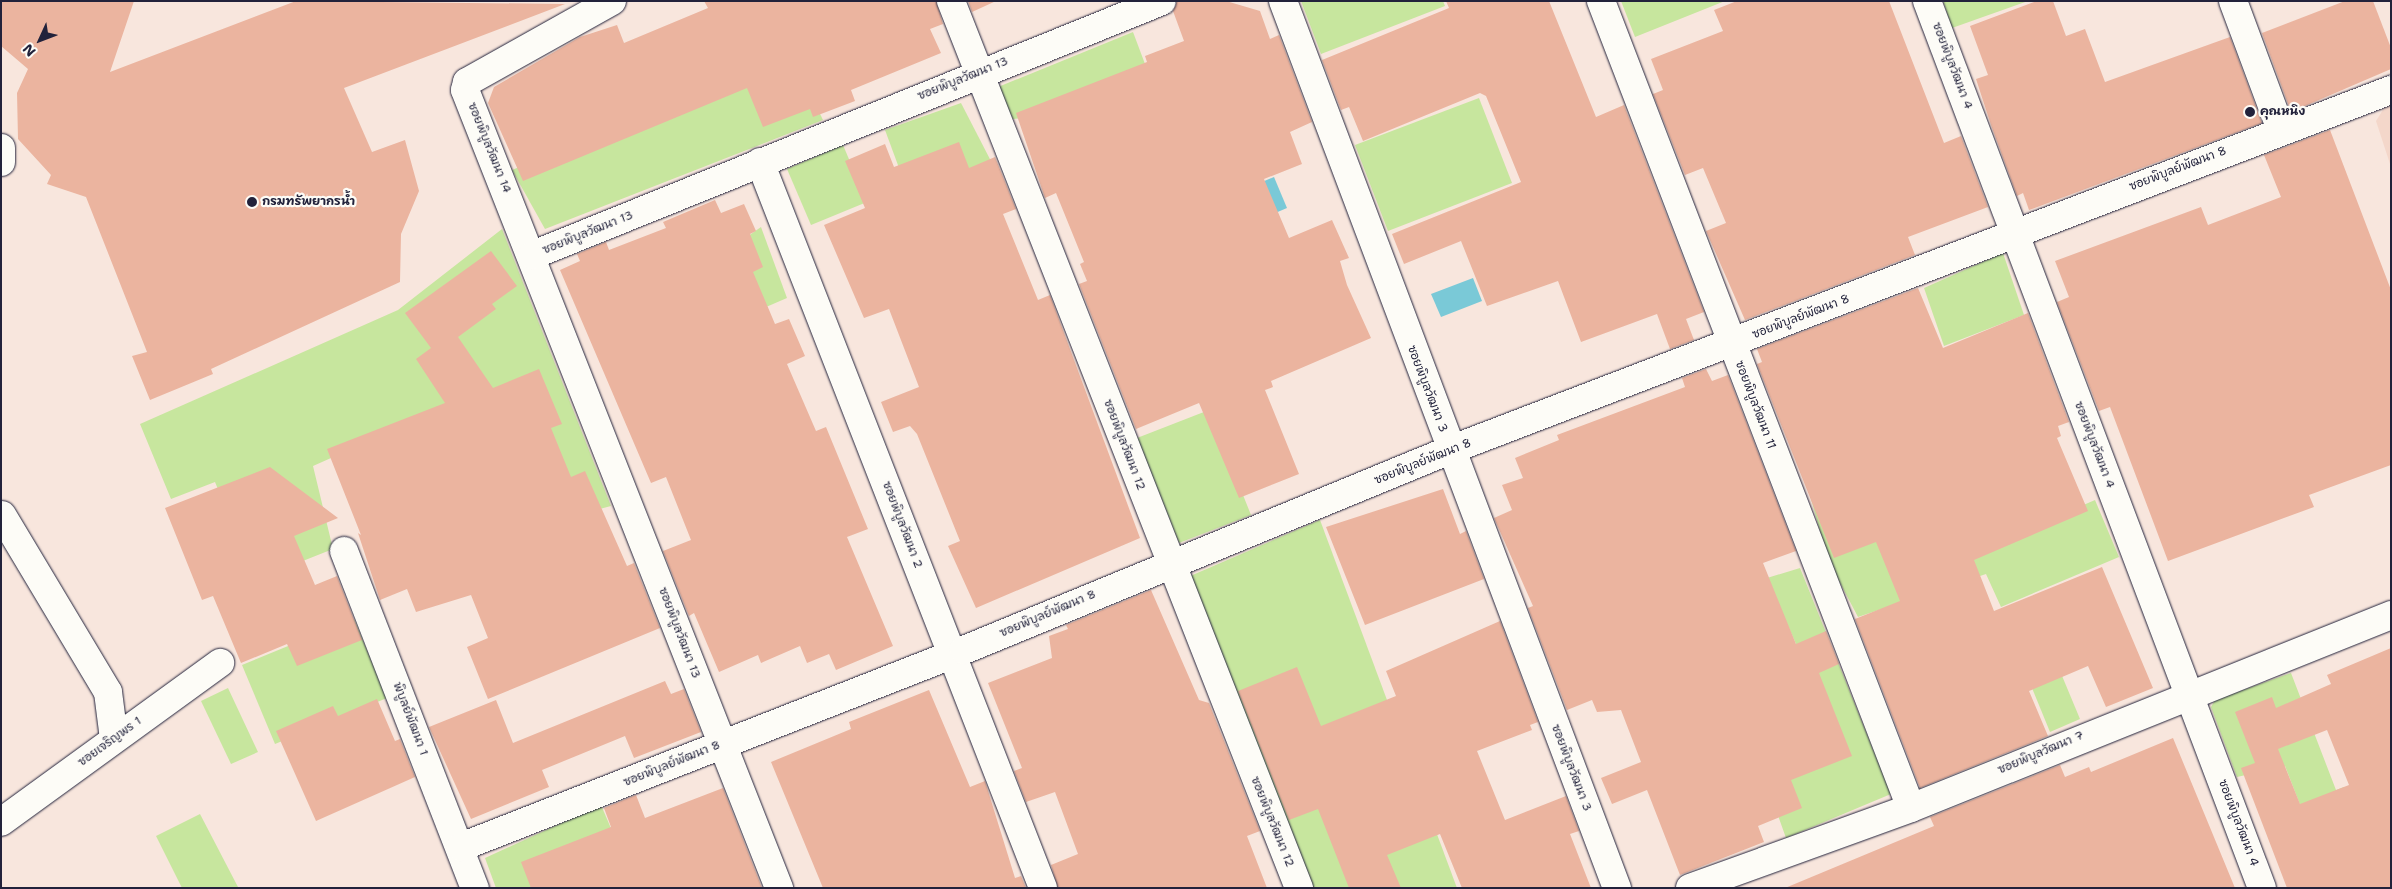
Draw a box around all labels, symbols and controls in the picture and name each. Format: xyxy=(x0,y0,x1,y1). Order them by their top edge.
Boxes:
north arrow xyxy=(15,15,65,65)
street label: ซอยพิบูลวัฒนา 4 xyxy=(1929,20,1975,112)
text: N xyxy=(19,40,39,60)
street label: ซอยพิบูลวัฒนา 13 xyxy=(916,54,1010,104)
street label: ซอยพิบูลวัฒนา 14 xyxy=(464,101,514,195)
place label: คุณหนิง xyxy=(2260,105,2305,119)
marker: คุณหนิง xyxy=(2244,106,2256,118)
street label: ซอยพิบูลย์พัฒนา 8 xyxy=(2127,144,2229,194)
place label: กรมทรัพยากรน้ำ xyxy=(262,195,355,209)
marker: กรมทรัพยากรน้ำ xyxy=(246,196,258,208)
street label: ซอยพิบูลวัฒนา 13 xyxy=(541,208,635,258)
street label: ซอยพิบูลย์พัฒนา 8 xyxy=(1750,292,1852,342)
street label: ซอยพิบูลวัฒนา 3 xyxy=(1404,343,1450,435)
street label: ซอยพิบูลวัฒนา 11 xyxy=(1732,359,1778,451)
street label: ซอยพิบูลวัฒนา 12 xyxy=(1100,397,1148,493)
street label: ซอยพิบูลวัฒนา 4 xyxy=(2071,399,2117,491)
street label: ซอยพิบูลย์พัฒนา 8 xyxy=(1372,436,1474,488)
street label: ซอยพิบูลวัฒนา 2 xyxy=(879,479,925,571)
street label: ซอยพิบูลวัฒนา 13 xyxy=(655,585,703,681)
street label: ซอยพิบูลย์พัฒนา 8 xyxy=(998,587,1098,641)
street label: พิบูลย์พัฒนา 1 xyxy=(389,680,431,758)
street label: ซอยเจริญพร 1 xyxy=(75,714,145,770)
street label: ซอยพิบูลวัฒนา 3 xyxy=(1548,722,1594,814)
street label: ซอยพิบูลวัฒนา 7 xyxy=(1996,728,2086,778)
street label: ซอยพิบูลย์พัฒนา 8 xyxy=(621,738,723,790)
street label: ซอยพิบูลวัฒนา 12 xyxy=(1247,775,1297,869)
street label: ซอยพิบูลวัฒนา 4 xyxy=(2215,777,2261,869)

